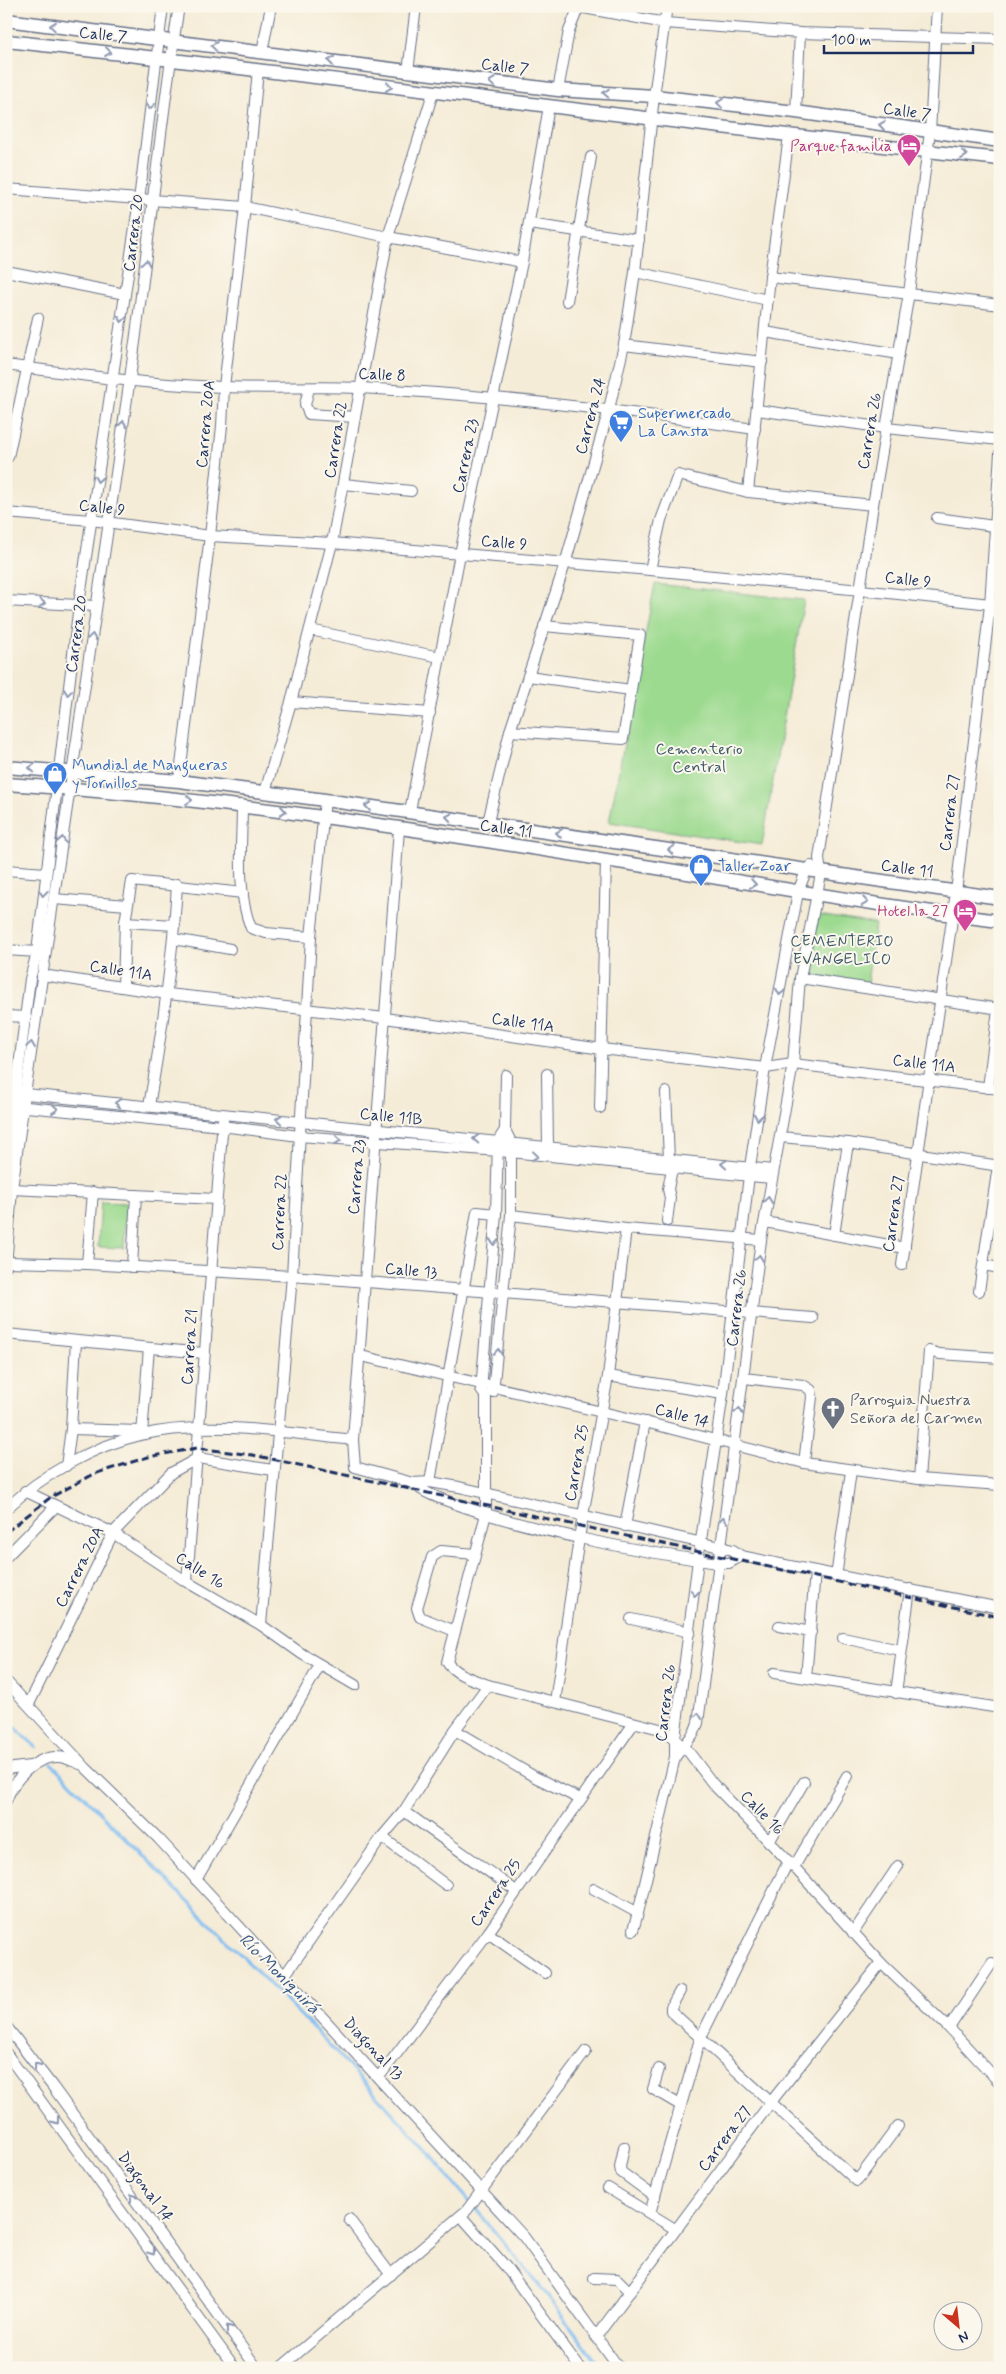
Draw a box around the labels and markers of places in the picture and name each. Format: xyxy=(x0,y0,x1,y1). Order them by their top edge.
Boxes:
hotel icon: Parque familia xyxy=(896,133,922,167)
place label: Parque familia xyxy=(790,136,892,157)
place label: Supermercado La Cansta xyxy=(638,403,731,442)
supermarket icon: Supermercado La Cansta xyxy=(608,409,634,443)
place label: Mundial de Mangueras y Tornillos xyxy=(72,755,228,794)
shop icon: Mundial de Mangueras y Tornillos xyxy=(42,761,68,795)
shop icon: Taller Zoar xyxy=(688,853,714,887)
place label: Taller Zoar xyxy=(718,856,791,877)
hotel icon: Hotel la 27 xyxy=(952,898,978,932)
place label: Hotel la 27 xyxy=(877,901,948,922)
place label: Parroquia Nuestra Señora del Carmen xyxy=(850,1390,982,1429)
church icon: Parroquia Nuestra Señora del Carmen xyxy=(820,1396,846,1430)

